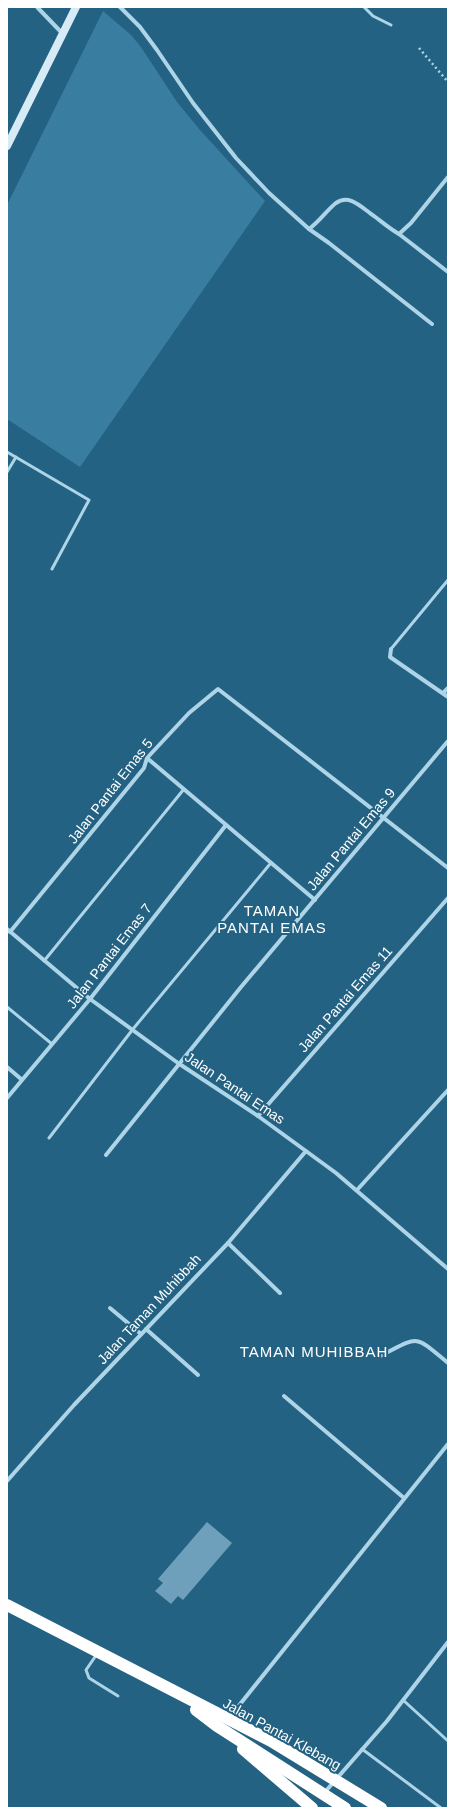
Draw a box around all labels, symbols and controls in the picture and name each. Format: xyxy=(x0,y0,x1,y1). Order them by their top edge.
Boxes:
street label: Jalan Pantai Emas 5 xyxy=(64,735,156,847)
street label: Jalan Pantai Emas 9 xyxy=(304,785,399,893)
street label: Jalan Pantai Emas 7 xyxy=(63,900,155,1012)
district label: TAMAN PANTAI EMAS xyxy=(217,902,327,936)
street label: Jalan Pantai Emas 11 xyxy=(295,943,396,1055)
street label: Jalan Pantai Emas xyxy=(182,1049,288,1127)
street label: Jalan Taman Muhibbah xyxy=(94,1251,204,1367)
district label: TAMAN MUHIBBAH xyxy=(240,1343,388,1360)
street label: Jalan Pantai Klebang xyxy=(220,1695,344,1773)

